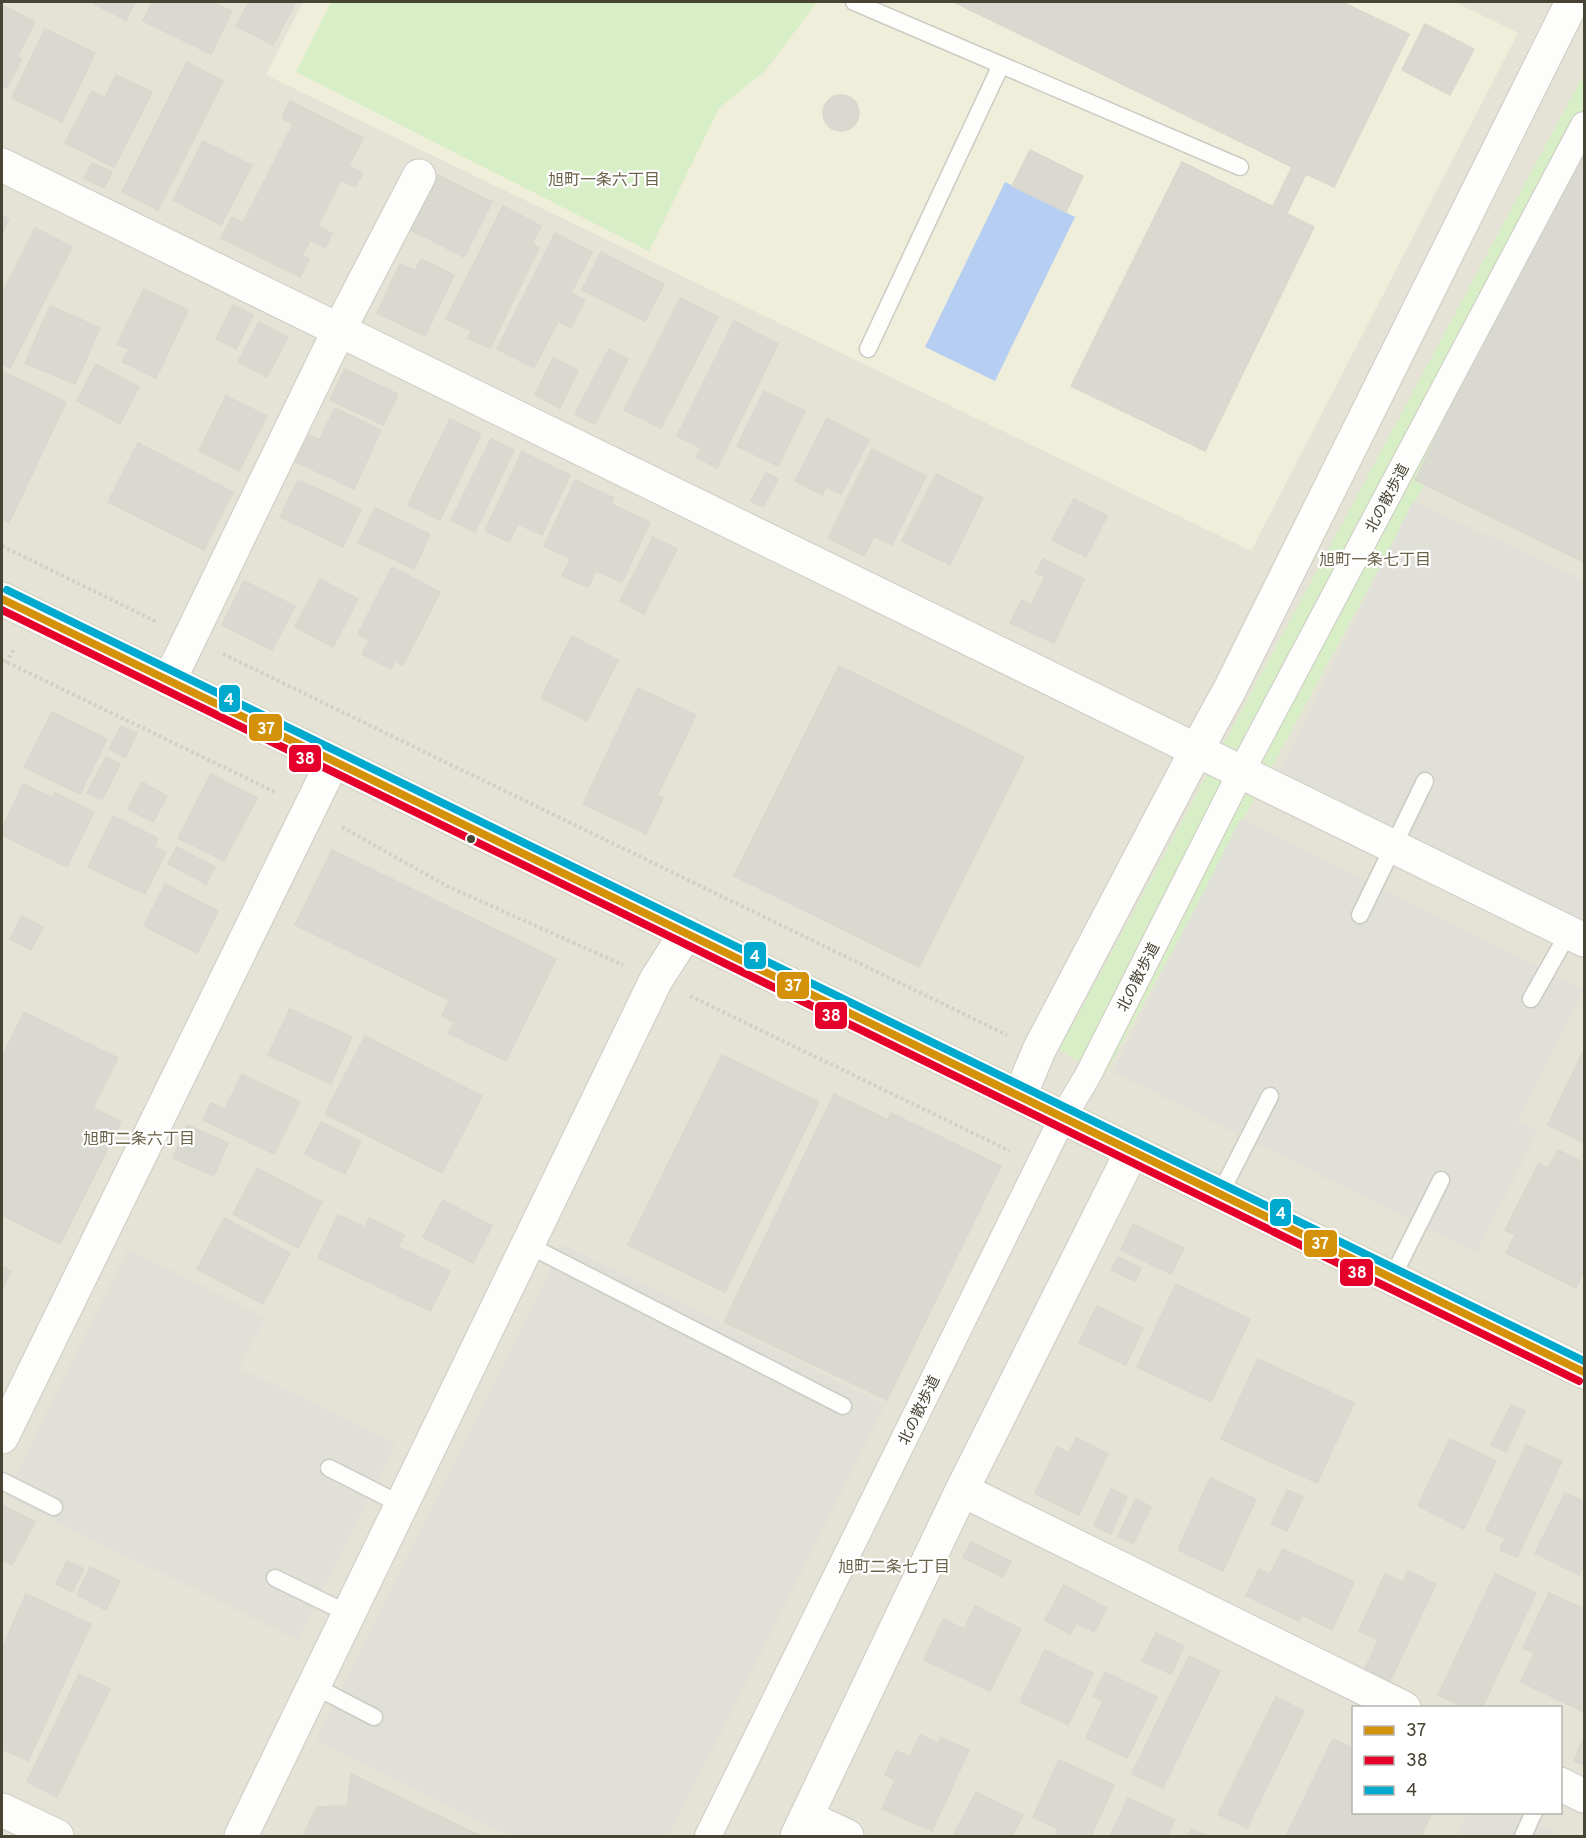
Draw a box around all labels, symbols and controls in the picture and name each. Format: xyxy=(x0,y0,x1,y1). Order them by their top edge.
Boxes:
district label: 旭町一条六丁目 xyxy=(548,171,660,191)
street label: 北の散歩道 xyxy=(1361,461,1414,536)
district label: 旭町一条七丁目 xyxy=(1319,551,1431,571)
line badge: 4 xyxy=(218,684,241,713)
text: 4 xyxy=(224,691,234,711)
line badge: 37 xyxy=(248,713,283,742)
text: 37 xyxy=(257,720,275,740)
line badge: 38 xyxy=(288,744,322,773)
text: 38 xyxy=(295,750,315,770)
unlabelled marker xyxy=(465,833,477,845)
street label: 北の散歩道 xyxy=(1113,939,1165,1015)
line badge: 4 xyxy=(743,941,767,970)
text: 4 xyxy=(750,948,760,968)
line badge: 37 xyxy=(776,971,810,1000)
text: 37 xyxy=(784,977,802,997)
line badge: 38 xyxy=(814,1001,848,1030)
text: 38 xyxy=(821,1007,841,1027)
district label: 旭町二条六丁目 xyxy=(83,1130,195,1150)
line badge: 4 xyxy=(1269,1198,1292,1227)
text: 4 xyxy=(1276,1205,1286,1225)
line badge: 37 xyxy=(1303,1229,1338,1258)
text: 37 xyxy=(1311,1235,1329,1255)
line badge: 38 xyxy=(1339,1258,1374,1287)
text: 38 xyxy=(1347,1264,1367,1284)
street label: 北の散歩道 xyxy=(894,1372,945,1449)
district label: 旭町二条七丁目 xyxy=(838,1558,950,1578)
legend xyxy=(1352,1706,1562,1814)
text: 37 xyxy=(1406,1720,1426,1743)
text: 38 xyxy=(1406,1750,1428,1773)
text: 4 xyxy=(1406,1780,1417,1803)

